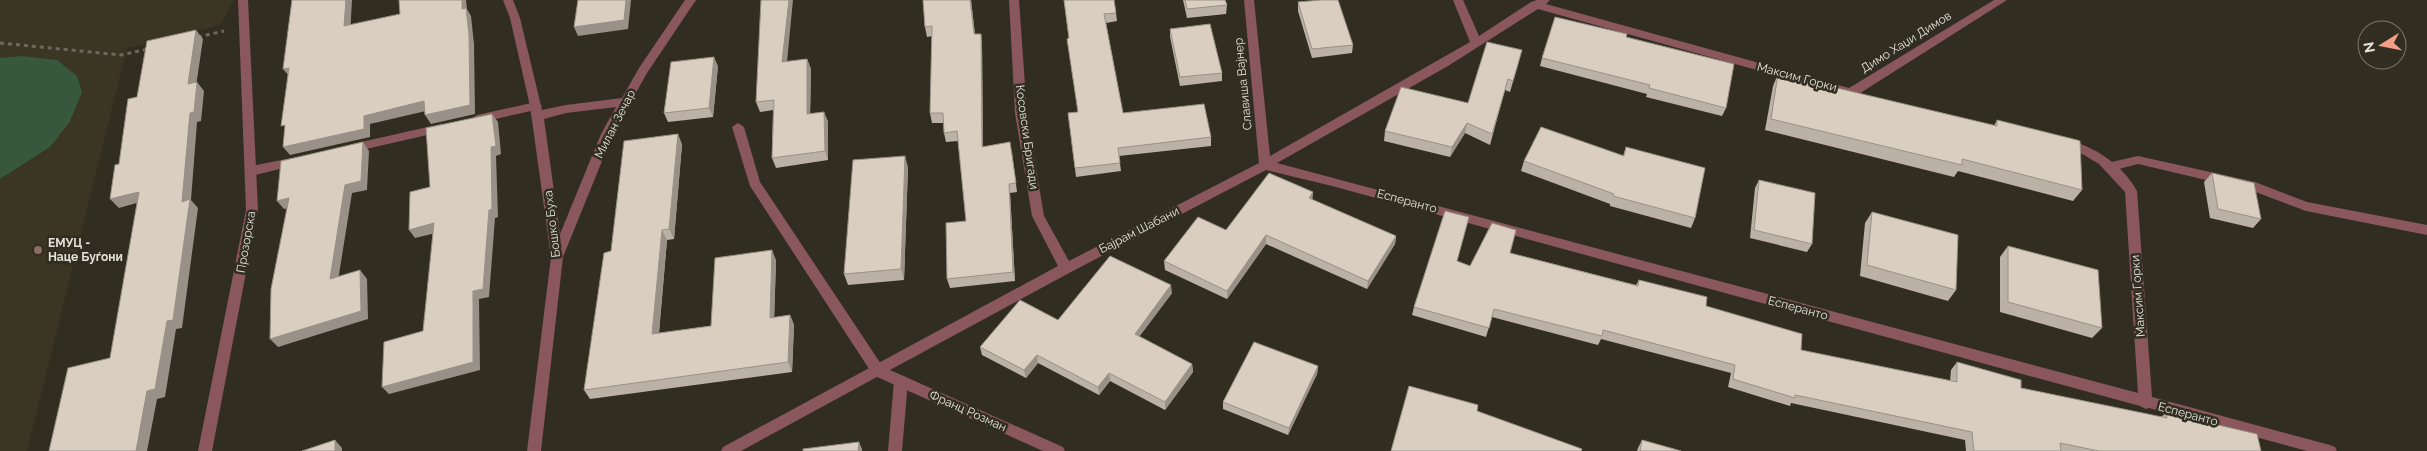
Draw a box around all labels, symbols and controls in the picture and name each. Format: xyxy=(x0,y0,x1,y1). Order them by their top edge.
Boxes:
street label: Димо Хаџи Димов xyxy=(1858,9,1954,75)
north arrow xyxy=(2357,20,2407,70)
street label: Славиша Вајнер xyxy=(1231,37,1255,131)
text: N xyxy=(2360,41,2378,54)
street label: Максим Горки xyxy=(1755,60,1839,94)
street label: Косовски Бригади xyxy=(1013,84,1041,190)
street label: Милан Зечар xyxy=(592,87,638,161)
street label: Есперанто xyxy=(1376,186,1438,216)
street label: Бошко Буха xyxy=(541,190,563,258)
street label: Бајрам Шабани xyxy=(1096,204,1182,256)
street label: Прозорска xyxy=(234,210,258,274)
place label: ЕМУЦ - Наце Буѓони xyxy=(48,236,123,264)
marker: ЕМУЦ - Наце Буѓони xyxy=(32,244,44,256)
street label: Максим Горки xyxy=(2128,255,2148,337)
street label: Есперанто xyxy=(1767,293,1829,323)
street label: Франц Розман xyxy=(927,388,1009,434)
street label: Есперанто xyxy=(2157,399,2219,429)

